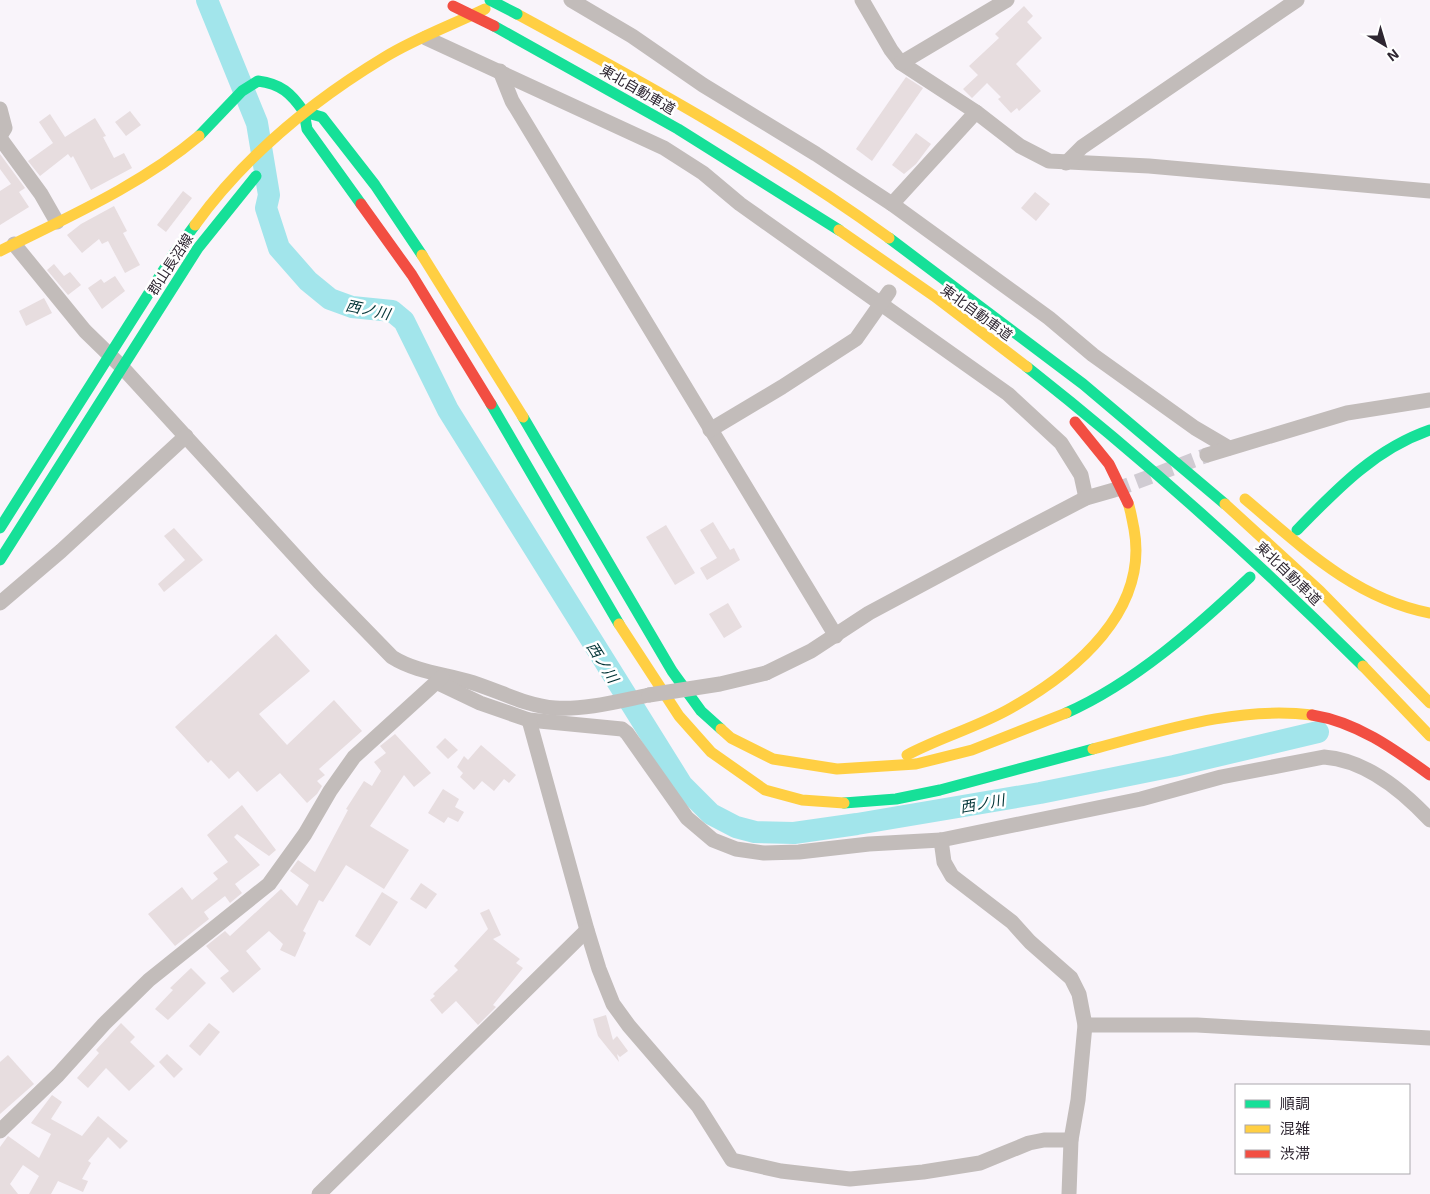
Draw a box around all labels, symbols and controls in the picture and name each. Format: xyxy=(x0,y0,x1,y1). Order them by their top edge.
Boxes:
north arrow xyxy=(1360,20,1410,70)
text: N xyxy=(1384,46,1403,65)
street label: 東北自動車道 xyxy=(597,61,679,117)
street label: 郡山長沼線 xyxy=(144,230,196,298)
street label: 東北自動車道 xyxy=(938,280,1016,344)
water label: 西ノ川 xyxy=(344,296,394,323)
street label: 東北自動車道 xyxy=(1253,538,1325,608)
water label: 西ノ川 xyxy=(583,638,624,688)
water label: 西ノ川 xyxy=(958,790,1008,816)
legend xyxy=(1235,1084,1410,1174)
text: 順調 xyxy=(1280,1094,1310,1112)
text: 混雑 xyxy=(1280,1119,1310,1137)
text: 渋滞 xyxy=(1280,1144,1310,1162)

